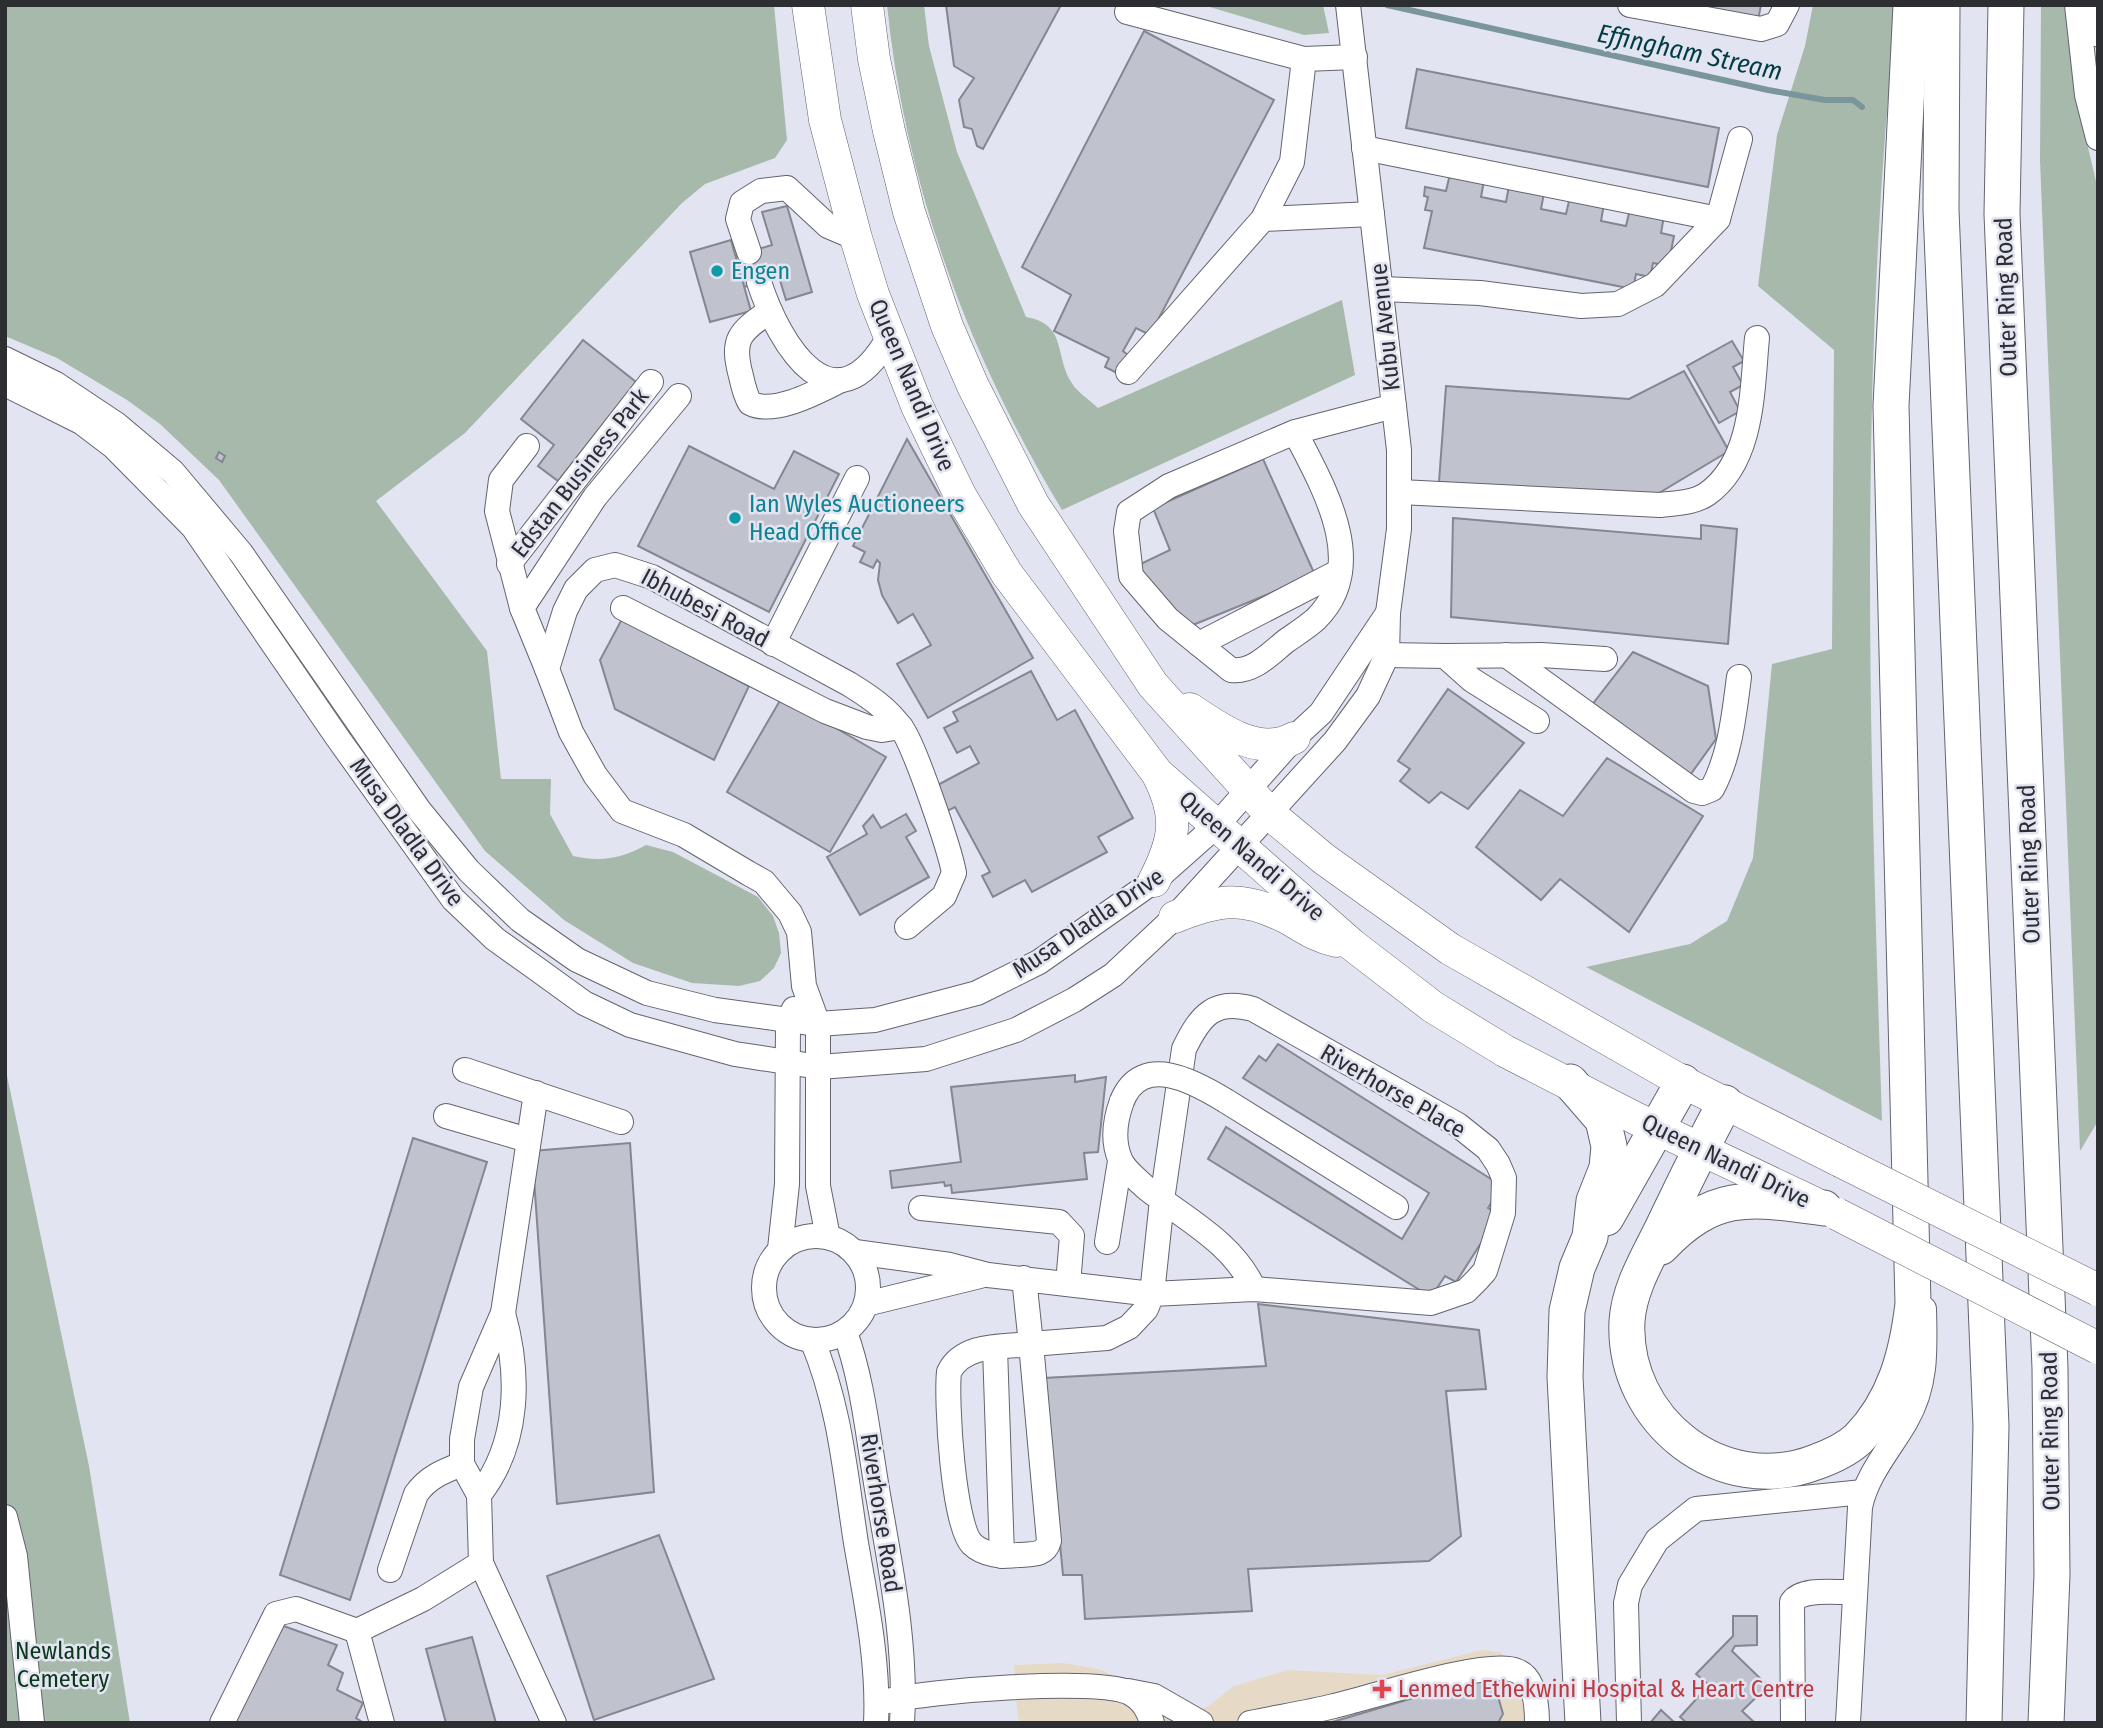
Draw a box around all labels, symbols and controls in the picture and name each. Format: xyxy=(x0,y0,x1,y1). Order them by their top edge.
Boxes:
water label: Effingham Stream xyxy=(1595,18,1785,87)
street label: Outer Ring Road xyxy=(1989,217,2023,377)
place label: Engen xyxy=(731,257,790,285)
street label: Kubu Avenue xyxy=(1364,262,1406,392)
marker: Engen xyxy=(709,263,725,279)
street label: Queen Nandi Drive xyxy=(863,295,961,475)
street label: Edstan Business Park xyxy=(505,382,655,563)
place label: Ian Wyles Auctioneers Head Office xyxy=(749,490,965,546)
marker: Ian Wyles Auctioneers Head Office xyxy=(727,510,743,526)
street label: Ibhubesi Road xyxy=(636,563,774,653)
street label: Musa Dladla Drive xyxy=(344,752,470,912)
street label: Outer Ring Road xyxy=(2012,784,2046,944)
street label: Queen Nandi Drive xyxy=(1173,785,1331,927)
street label: Musa Dladla Drive xyxy=(1007,862,1169,984)
street label: Riverhorse Place xyxy=(1315,1038,1471,1144)
street label: Queen Nandi Drive xyxy=(1637,1108,1815,1214)
street label: Outer Ring Road xyxy=(2035,1351,2065,1511)
street label: Riverhorse Road xyxy=(855,1431,907,1595)
park label: Newlands Cemetery xyxy=(15,1637,111,1693)
place label: Lenmed Ethekwini Hospital & Heart Centre xyxy=(1398,1675,1814,1703)
marker: Lenmed Ethekwini Hospital & Heart Centre xyxy=(1372,1679,1392,1699)

